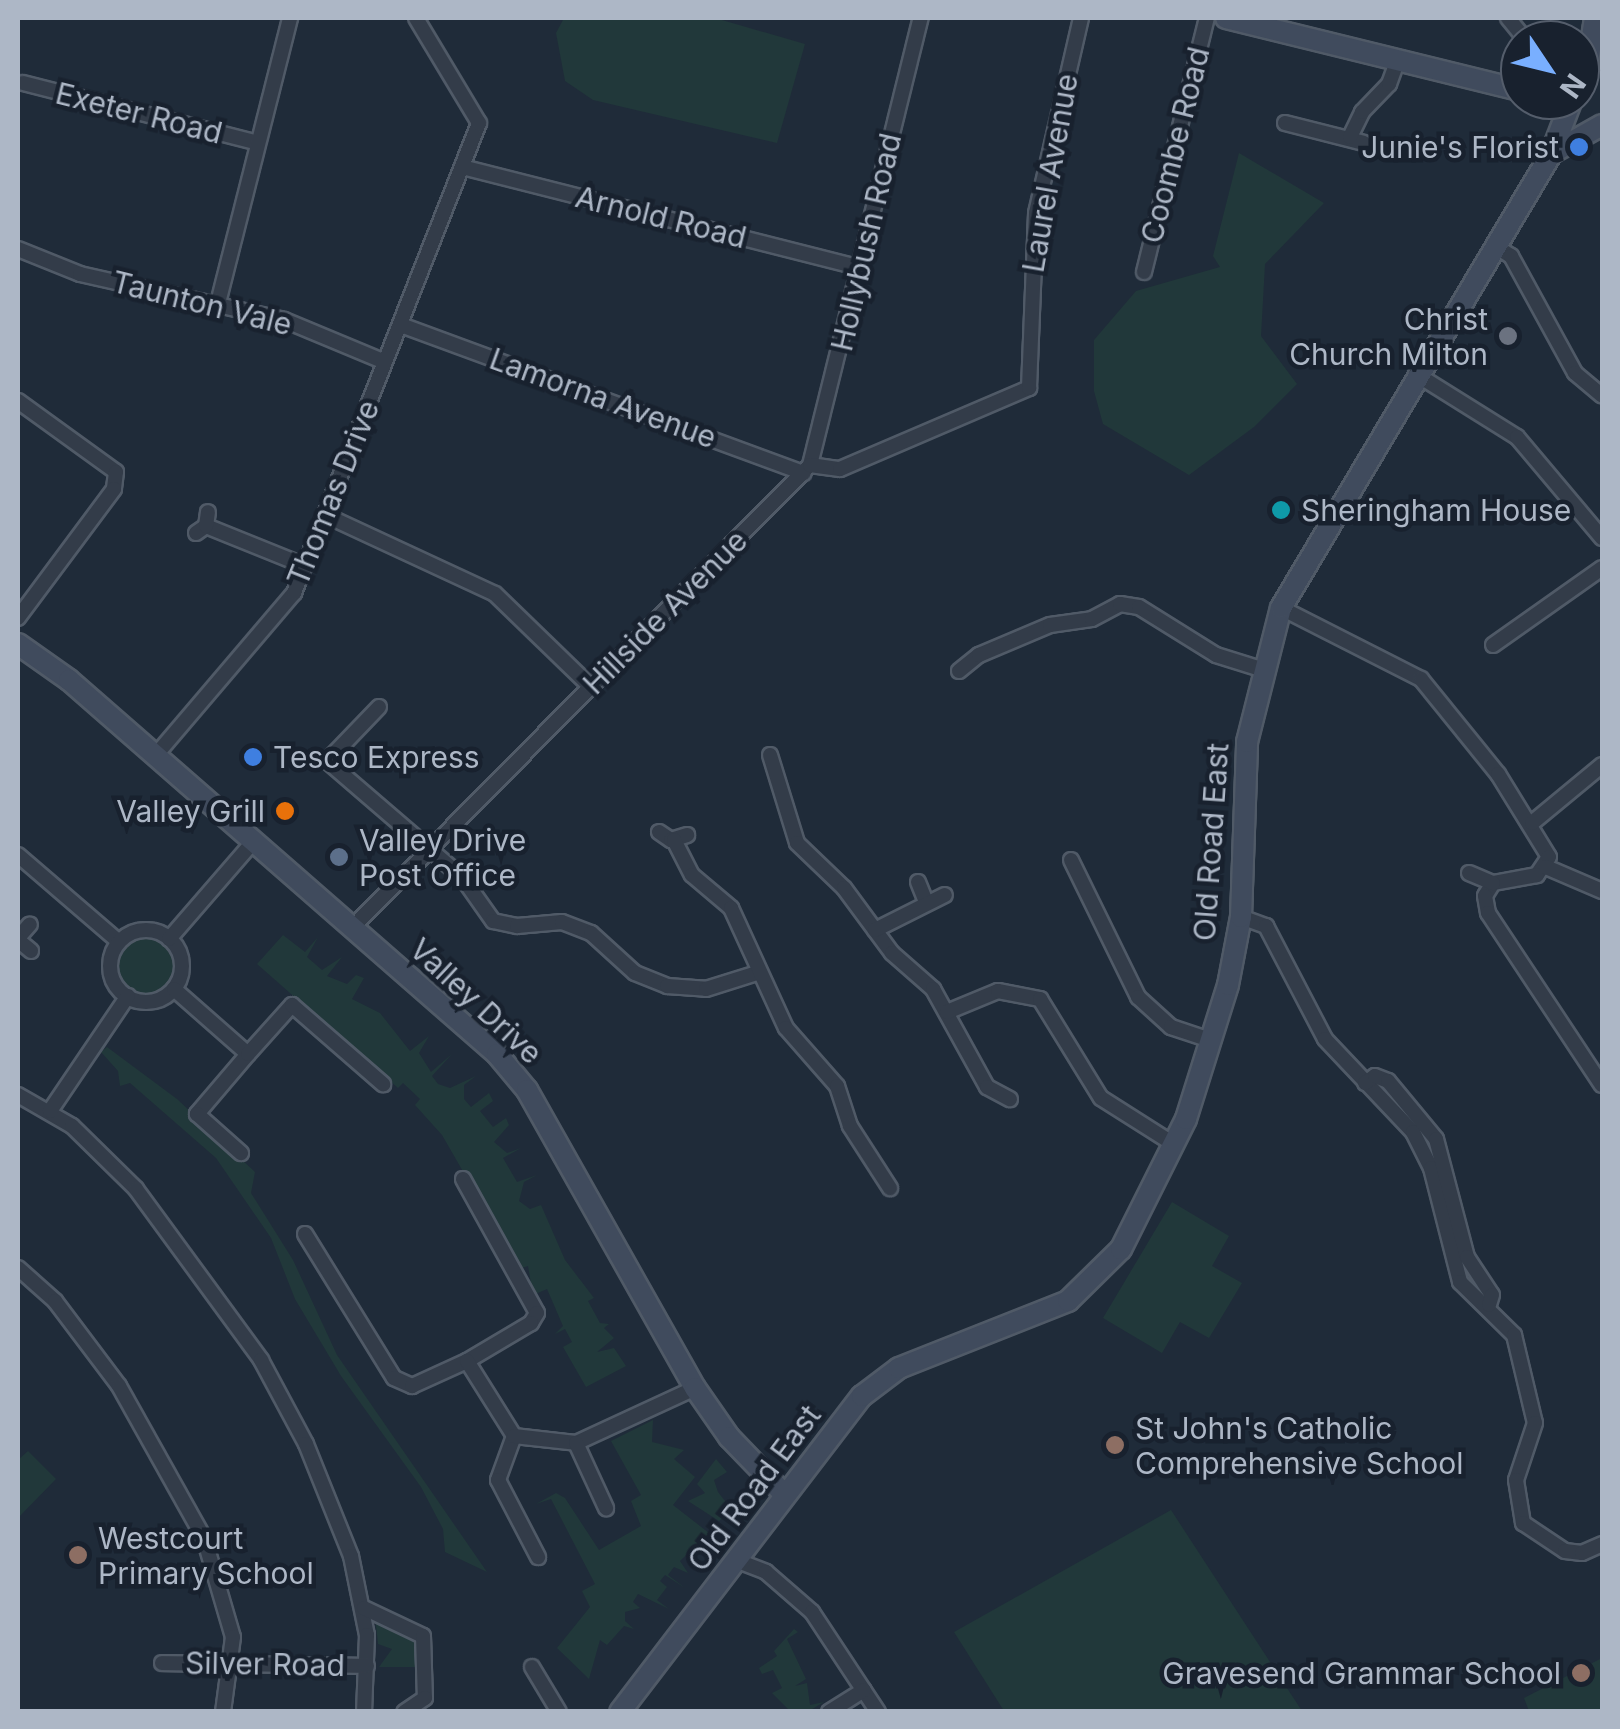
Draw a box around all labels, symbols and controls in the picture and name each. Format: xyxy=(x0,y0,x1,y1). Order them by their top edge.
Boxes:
north arrow xyxy=(1500,20,1600,120)
street label: Coombe Road xyxy=(1133,43,1217,247)
text: N xyxy=(1553,68,1593,105)
street label: Laurel Avenue xyxy=(1015,71,1085,275)
street label: Exeter Road xyxy=(52,75,226,151)
place label: Junie's Florist xyxy=(1361,129,1559,165)
street label: Hollybush Road xyxy=(823,130,909,354)
marker: Junie's Florist xyxy=(1568,136,1590,158)
street label: Arnold Road xyxy=(572,178,750,256)
street label: Taunton Vale xyxy=(108,263,296,343)
place label: Christ Church Milton xyxy=(1289,301,1488,372)
marker: Christ Church Milton xyxy=(1497,325,1519,347)
street label: Lamorna Avenue xyxy=(485,340,721,456)
street label: Thomas Drive xyxy=(279,395,387,591)
place label: Sheringham House xyxy=(1301,492,1571,528)
marker: Sheringham House xyxy=(1270,499,1292,521)
street label: Hillside Avenue xyxy=(576,523,754,701)
place label: Tesco Express xyxy=(273,739,480,775)
street label: Old Road East xyxy=(1186,742,1236,942)
marker: Tesco Express xyxy=(242,746,264,768)
place label: Valley Grill xyxy=(116,793,265,829)
marker: Valley Grill xyxy=(274,800,296,822)
place label: Valley Drive Post Office xyxy=(359,822,526,892)
marker: Valley Drive Post Office xyxy=(328,846,350,868)
street label: Valley Drive xyxy=(403,931,549,1071)
street label: Old Road East xyxy=(680,1398,828,1578)
place label: St John's Catholic Comprehensive School xyxy=(1135,1410,1463,1480)
marker: St John's Catholic Comprehensive School xyxy=(1104,1434,1126,1456)
place label: Westcourt Primary School xyxy=(98,1520,314,1590)
marker: Westcourt Primary School xyxy=(67,1544,89,1566)
street label: Silver Road xyxy=(185,1645,345,1683)
place label: Gravesend Grammar School xyxy=(1162,1655,1561,1691)
marker: Gravesend Grammar School xyxy=(1570,1662,1592,1684)

